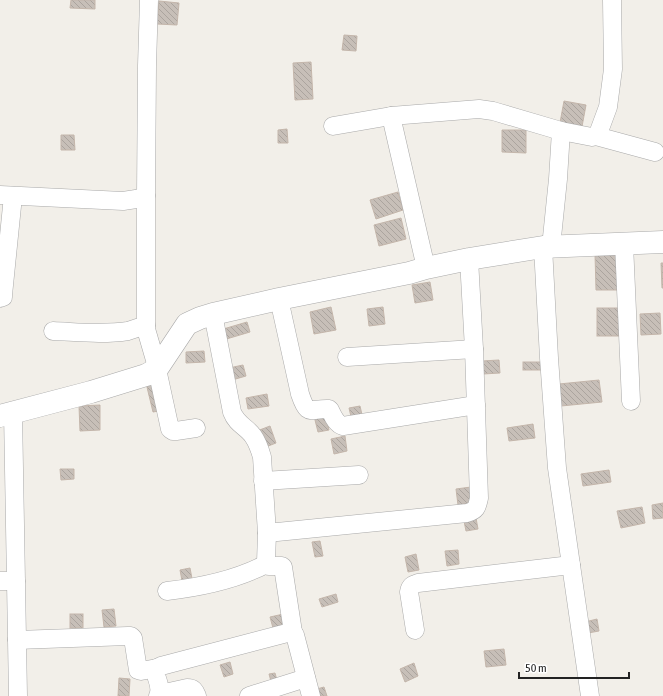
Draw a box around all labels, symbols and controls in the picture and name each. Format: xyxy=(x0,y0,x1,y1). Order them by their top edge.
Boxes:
scale bar xyxy=(519,654,629,680)
text: 50 m xyxy=(525,661,547,675)

